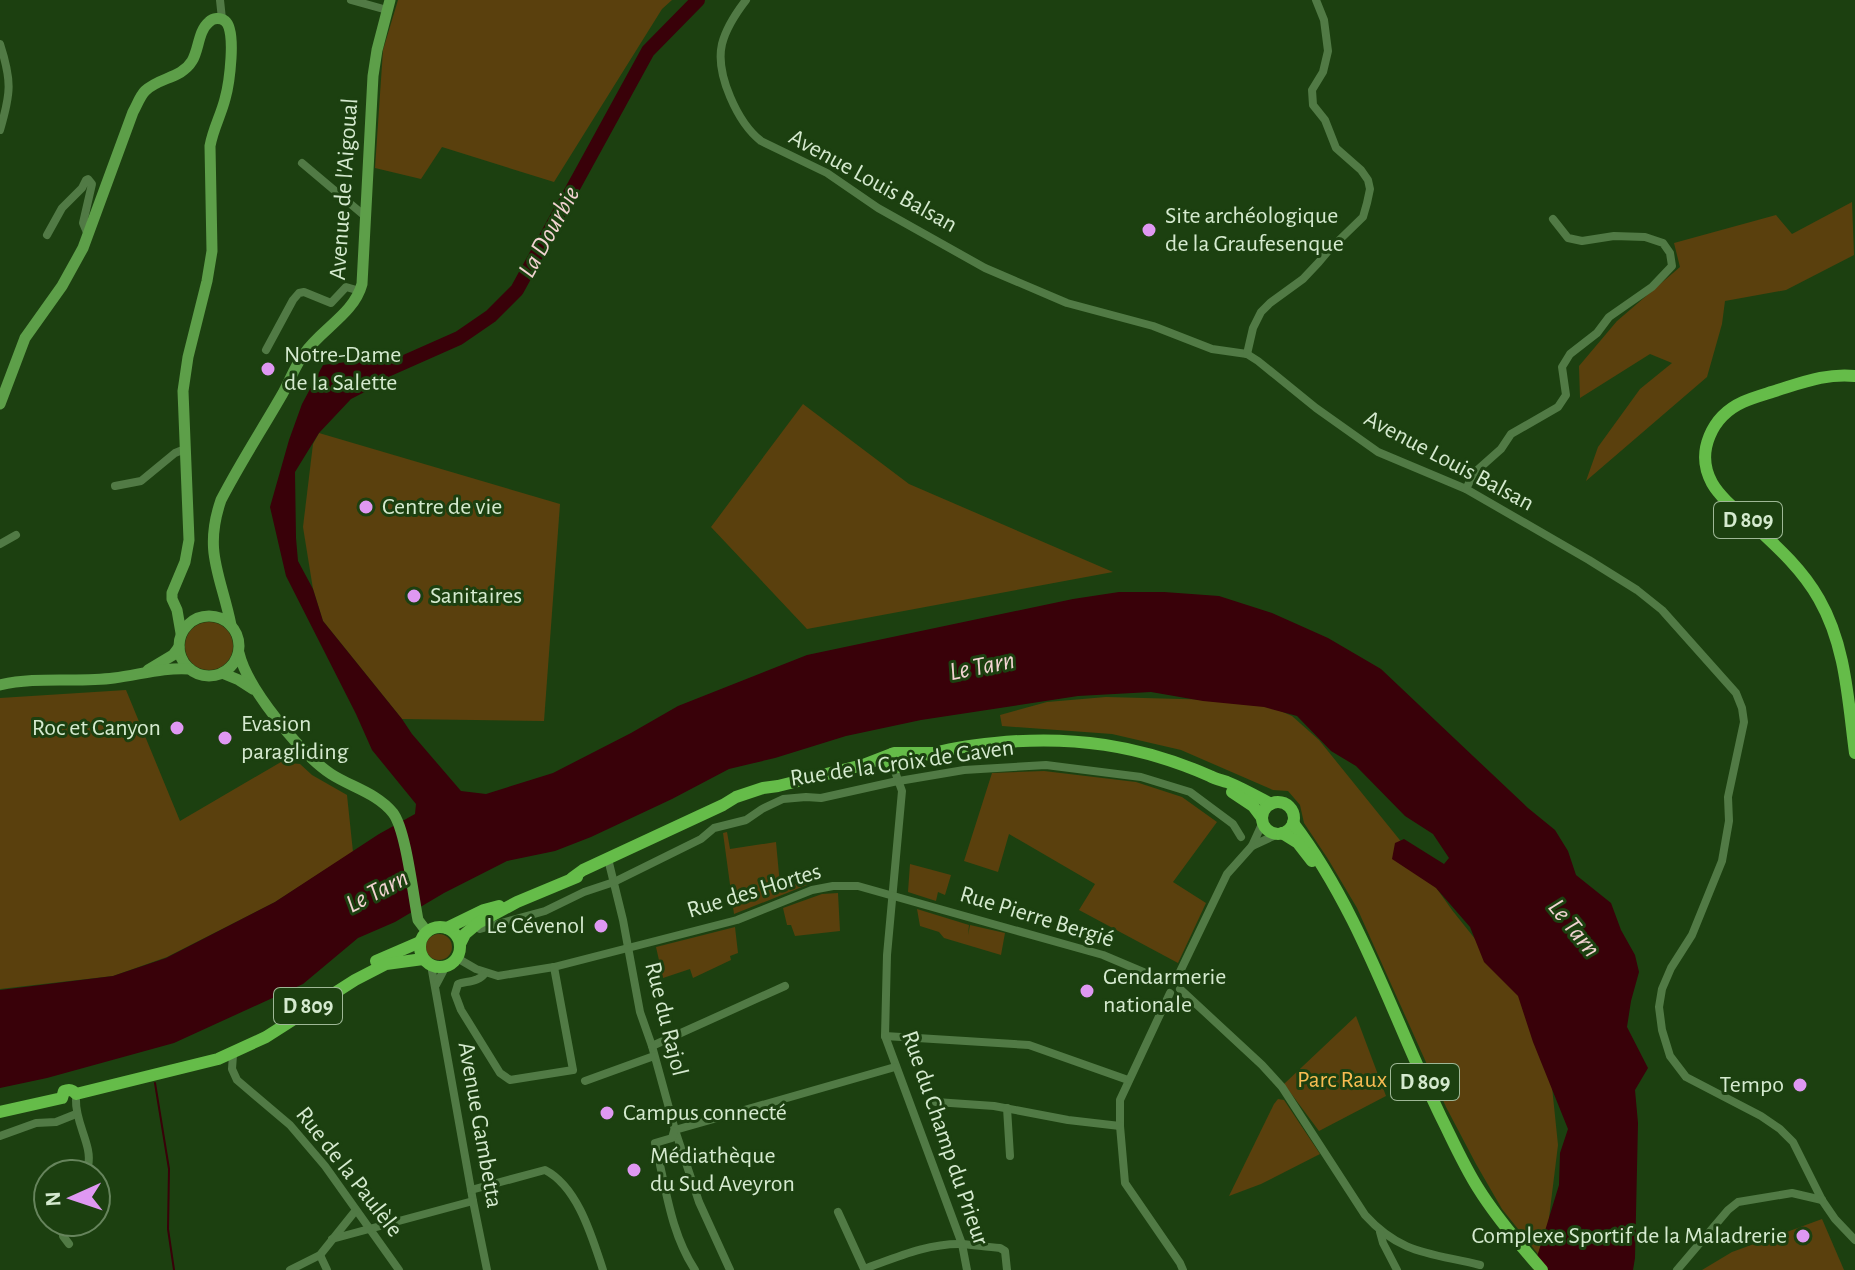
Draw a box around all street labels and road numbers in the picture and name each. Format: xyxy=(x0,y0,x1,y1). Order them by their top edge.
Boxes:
street label: Avenue de l'Aigoual xyxy=(326,97,362,281)
street label: Avenue Louis Balsan xyxy=(785,125,961,237)
street label: Avenue Louis Balsan xyxy=(1360,406,1538,516)
road number: D 809 xyxy=(1714,502,1782,538)
street label: Rue de la Croix de Gaven xyxy=(788,735,1016,791)
street label: Rue des Hortes xyxy=(684,859,824,923)
street label: Rue Pierre Bergié xyxy=(957,882,1117,952)
street label: Rue du Rajol xyxy=(640,959,692,1079)
road number: D 809 xyxy=(274,988,342,1024)
street label: Rue du Champ du Prieur xyxy=(897,1028,993,1249)
street label: Avenue Gambetta xyxy=(454,1040,506,1210)
road number: D 809 xyxy=(1391,1064,1459,1100)
street label: Rue de la Paulèle xyxy=(291,1102,407,1242)

